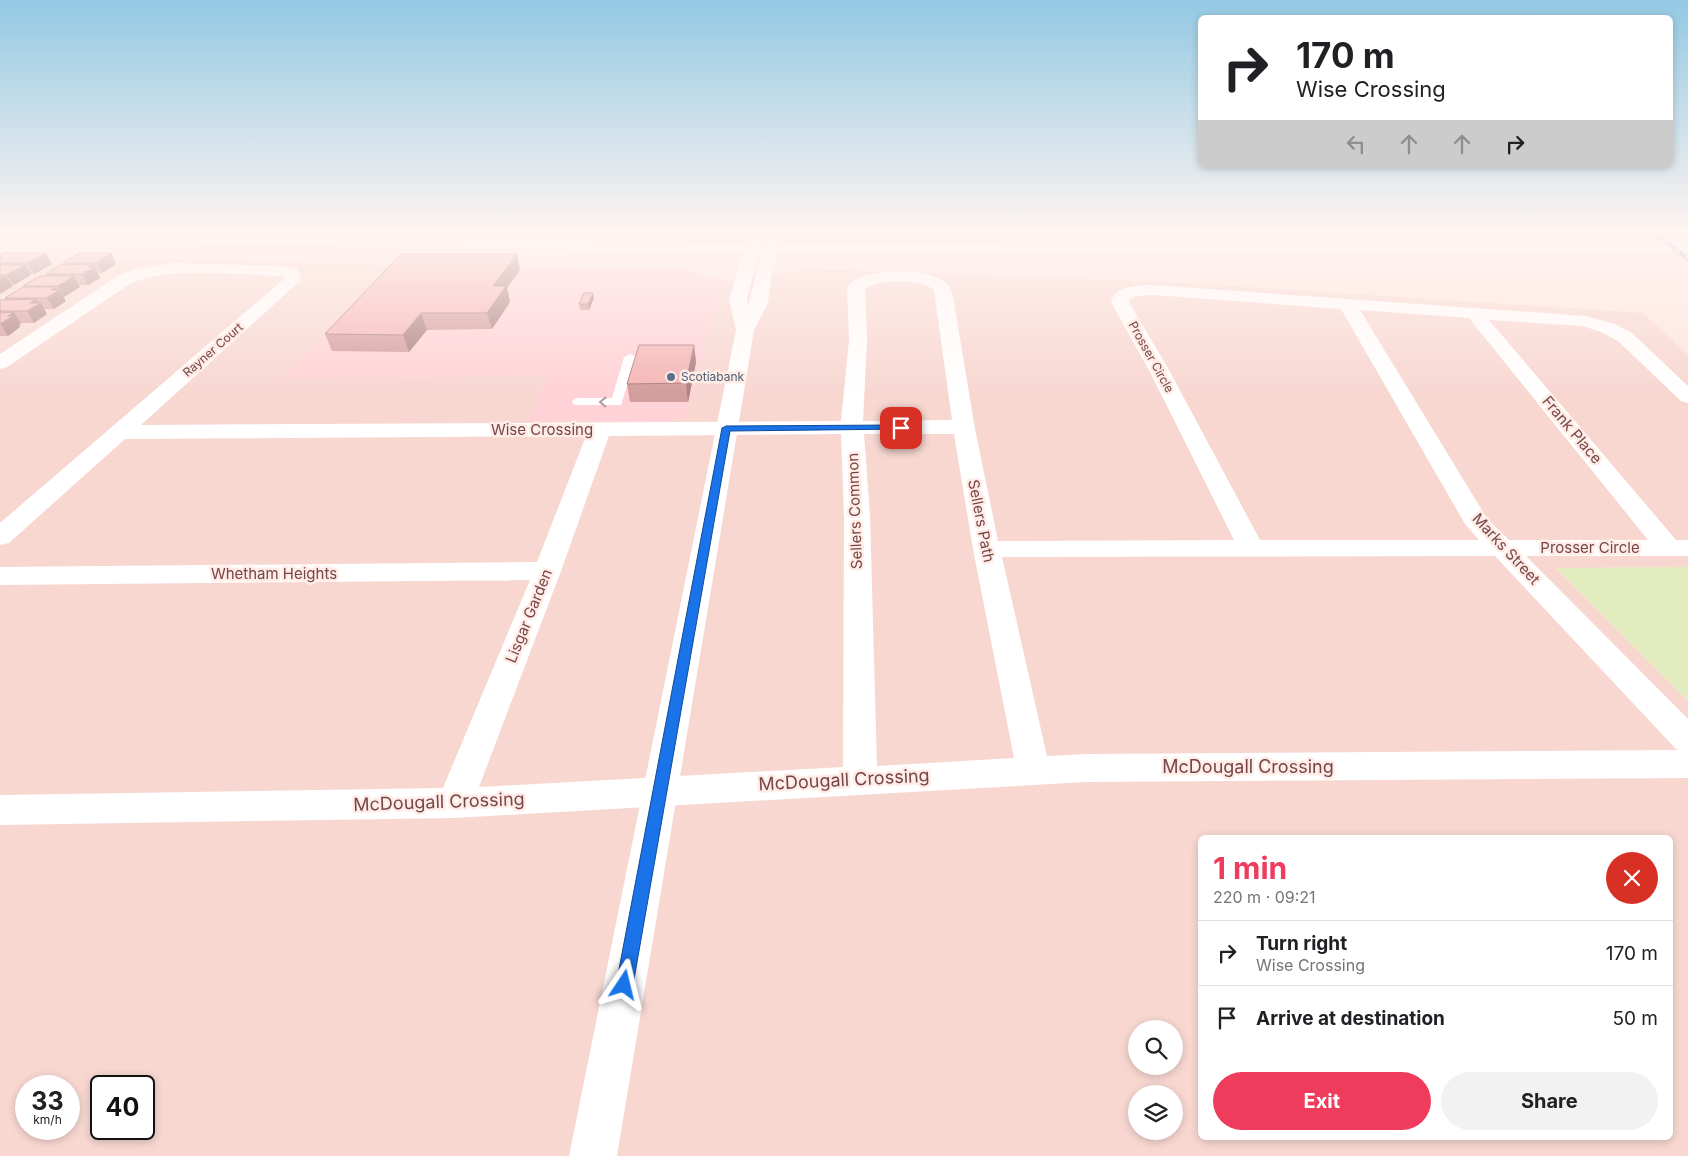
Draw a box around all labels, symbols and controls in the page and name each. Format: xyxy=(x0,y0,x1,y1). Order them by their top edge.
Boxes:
text: 170 m xyxy=(1296,34,1395,76)
icon: right xyxy=(1213,35,1278,100)
text: Wise Crossing xyxy=(1296,76,1446,102)
icon: left xyxy=(1342,130,1370,158)
icon: ahead xyxy=(1395,130,1423,158)
icon: ahead xyxy=(1448,130,1476,158)
icon: right xyxy=(1501,130,1529,158)
street label: Prosser Circle xyxy=(1126,318,1177,395)
street label: Rayner Court xyxy=(180,319,246,380)
place label: Scotiabank xyxy=(681,369,745,384)
marker: Scotiabank xyxy=(665,371,677,383)
street label: Frank Place xyxy=(1539,392,1606,467)
one-way arrow xyxy=(599,397,607,407)
pin xyxy=(880,407,922,449)
icon: arrive xyxy=(887,414,915,442)
street label: Wise Crossing xyxy=(491,420,593,439)
street label: Sellers Common xyxy=(843,453,866,569)
street label: Sellers Path xyxy=(964,478,999,564)
street label: Marks Street xyxy=(1469,509,1544,588)
street label: Prosser Circle xyxy=(1540,538,1640,557)
street label: Whetham Heights xyxy=(211,564,337,583)
street label: Lisgar Garden xyxy=(501,566,556,665)
street label: McDougall Crossing xyxy=(1162,756,1334,777)
street label: McDougall Crossing xyxy=(758,765,930,794)
street label: McDougall Crossing xyxy=(353,788,525,815)
text: 1 min xyxy=(1213,850,1287,886)
button: close xyxy=(1606,852,1658,904)
text: 220 m · 09:21 xyxy=(1213,887,1316,907)
text: Turn right xyxy=(1256,932,1347,955)
icon: right xyxy=(1213,939,1241,967)
text: 170 m xyxy=(1606,942,1658,965)
text: Wise Crossing xyxy=(1256,955,1365,975)
position arrow xyxy=(597,958,649,1010)
icon: arrive xyxy=(1213,1004,1241,1032)
text: Arrive at destination xyxy=(1256,1007,1445,1030)
text: 50 m xyxy=(1612,1007,1658,1030)
map controls xyxy=(1128,1020,1183,1140)
button: search xyxy=(1128,1020,1183,1075)
button: Exit xyxy=(1213,1072,1431,1130)
button: Share xyxy=(1441,1072,1658,1130)
speed limit sign: 40 xyxy=(90,1075,155,1140)
button: layers xyxy=(1128,1085,1183,1140)
text: 33 xyxy=(31,1086,64,1116)
text: km/h xyxy=(33,1112,62,1127)

